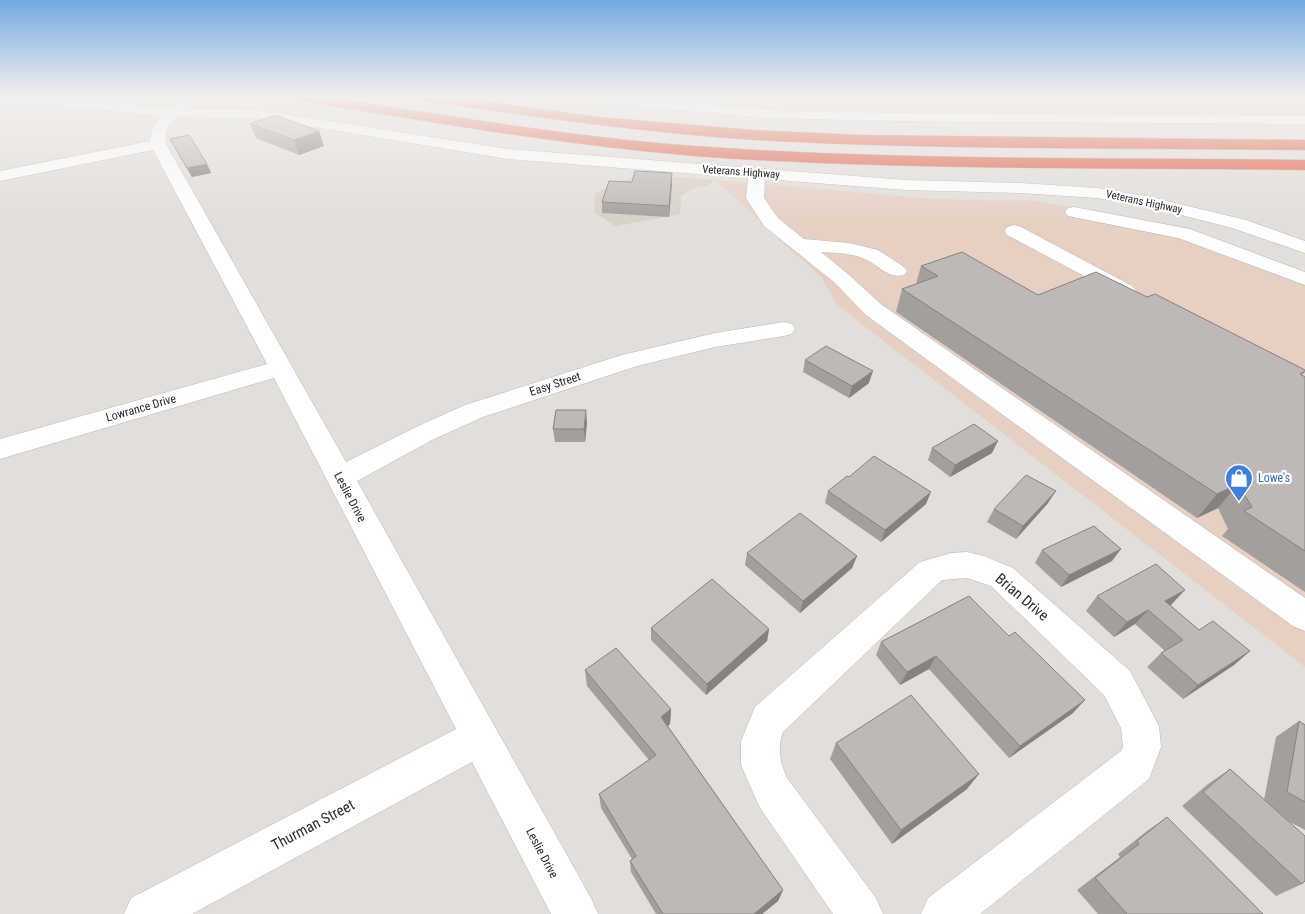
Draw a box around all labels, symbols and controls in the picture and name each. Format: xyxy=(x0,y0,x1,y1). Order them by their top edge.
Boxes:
street label: Veterans Highway xyxy=(702,163,781,181)
street label: Veterans Highway xyxy=(1105,188,1184,217)
street label: Easy Street xyxy=(528,369,583,399)
street label: Lowrance Drive xyxy=(104,391,178,425)
shop icon: Lowe's xyxy=(1224,463,1254,502)
street label: Leslie Drive xyxy=(331,470,369,525)
place label: Lowe's xyxy=(1258,471,1290,485)
street label: Brian Drive xyxy=(992,570,1052,624)
street label: Thurman Street xyxy=(269,796,357,854)
street label: Leslie Drive xyxy=(523,826,561,881)

